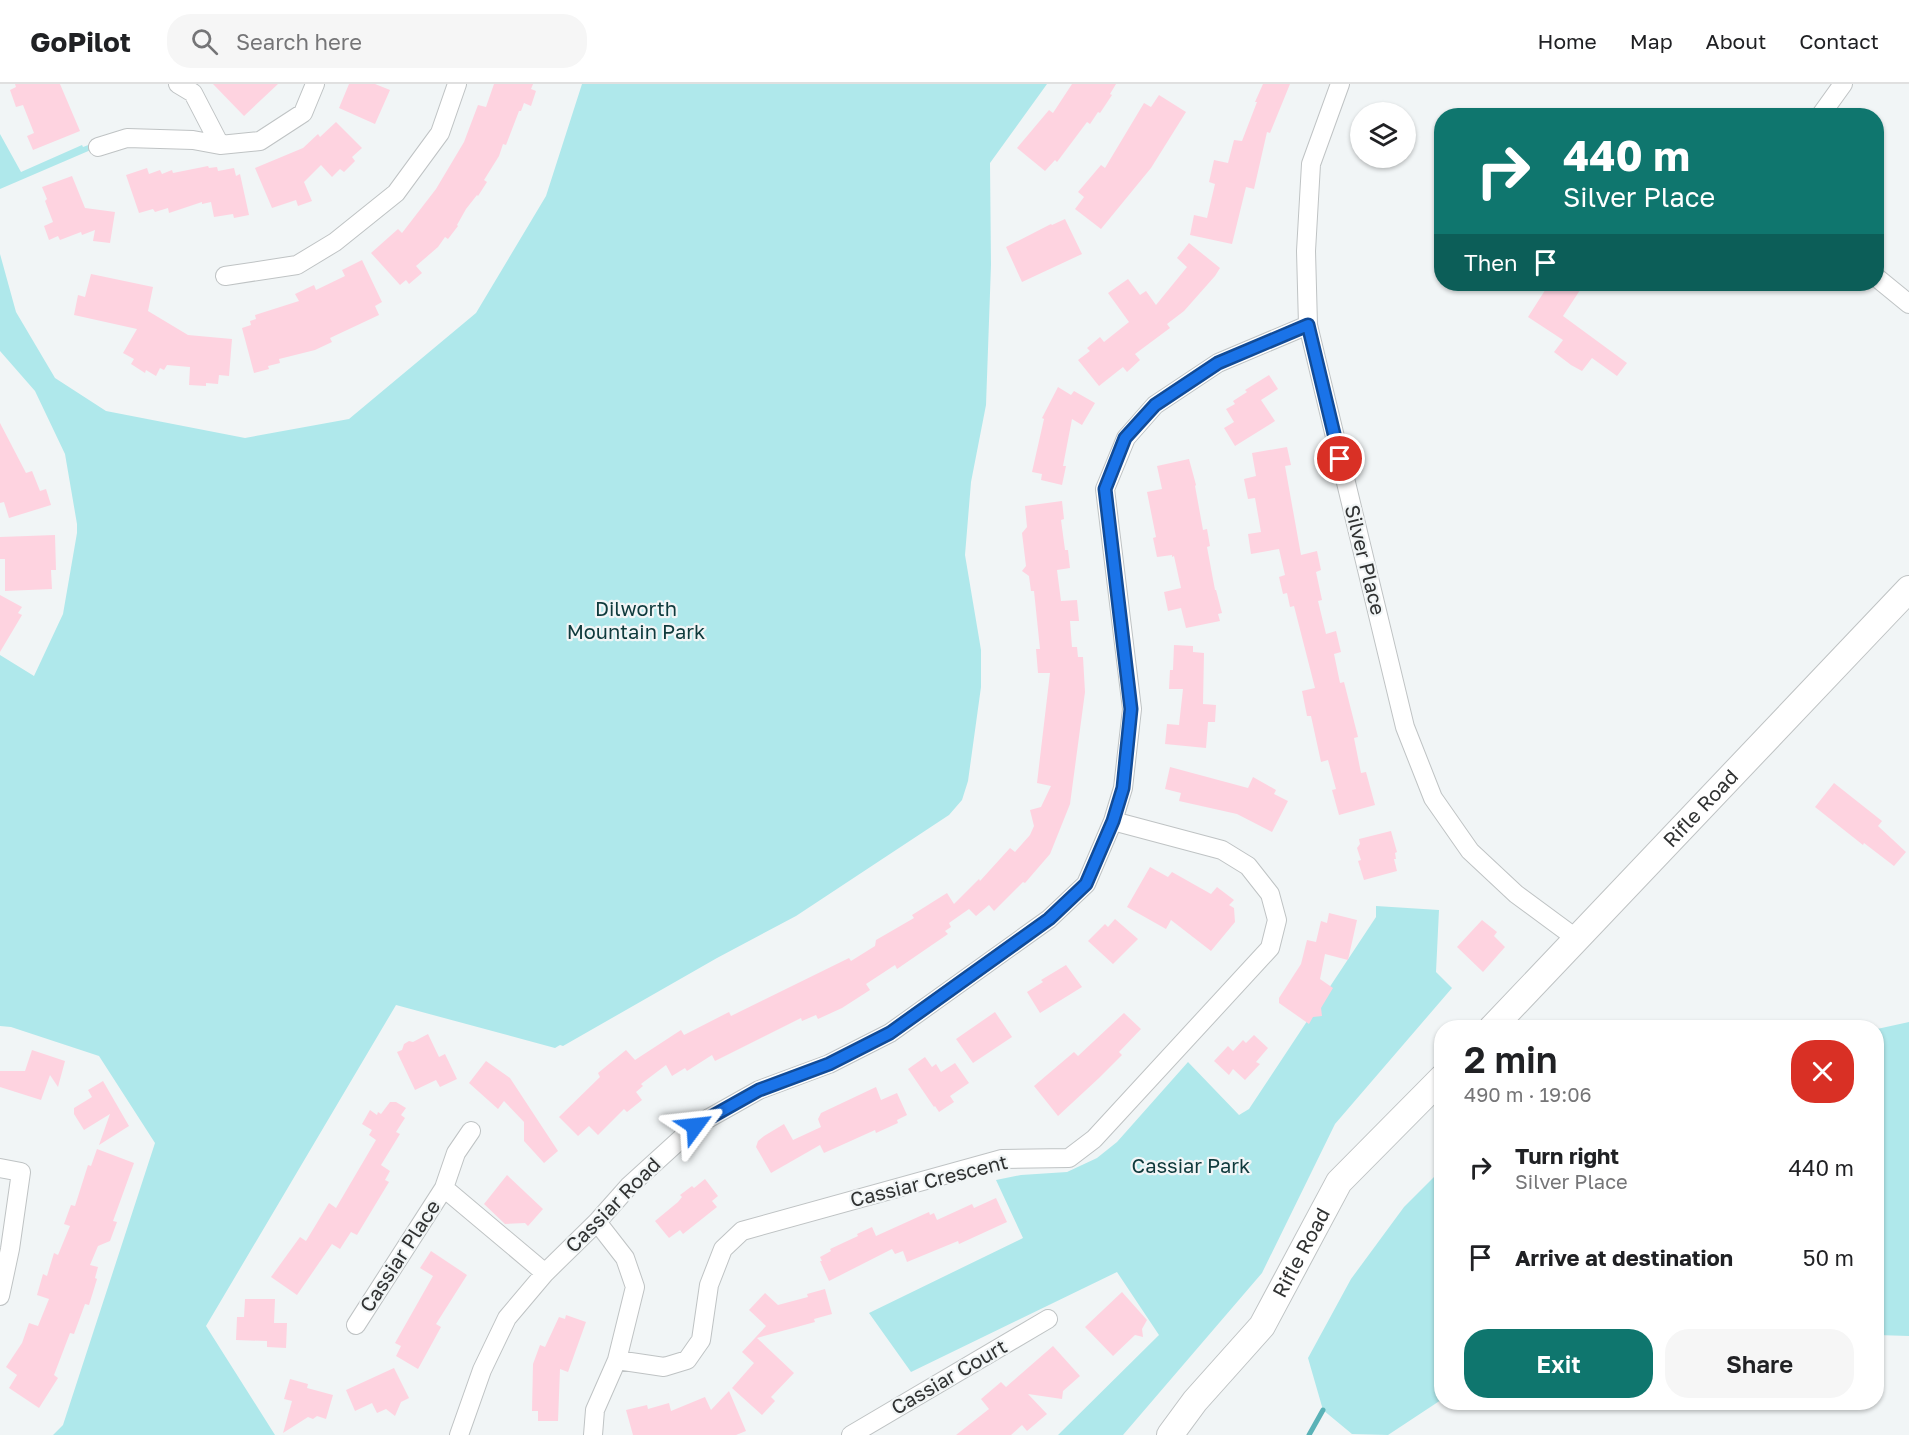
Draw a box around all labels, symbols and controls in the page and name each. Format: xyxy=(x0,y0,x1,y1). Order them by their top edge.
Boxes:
search box xyxy=(167,14,587,68)
text: GoPilot xyxy=(30,25,131,58)
icon: search xyxy=(188,25,221,58)
text: Search here xyxy=(236,28,362,55)
text: Home xyxy=(1537,28,1597,54)
text: Map xyxy=(1630,28,1673,54)
text: About xyxy=(1706,28,1766,54)
text: Contact xyxy=(1799,28,1879,54)
map controls xyxy=(1350,102,1416,168)
button: layers xyxy=(1350,102,1416,168)
text: 440 m xyxy=(1563,130,1690,180)
icon: right xyxy=(1464,132,1542,210)
text: Silver Place xyxy=(1563,181,1715,213)
icon: arrive xyxy=(1529,246,1562,279)
text: Then xyxy=(1464,249,1517,276)
pin xyxy=(1314,433,1365,484)
icon: arrive xyxy=(1323,442,1356,475)
street label: Silver Place xyxy=(1341,502,1391,617)
park label: Dilworth Mountain Park xyxy=(567,596,705,643)
street label: Rifle Road xyxy=(1657,764,1742,851)
text: 2 min xyxy=(1464,1038,1558,1081)
button: close xyxy=(1791,1040,1854,1103)
text: 490 m · 19:06 xyxy=(1464,1082,1592,1106)
position arrow xyxy=(663,1094,727,1158)
text: Turn right xyxy=(1515,1142,1619,1169)
street label: Cassiar Crescent xyxy=(847,1149,1010,1211)
icon: right xyxy=(1464,1151,1497,1184)
street label: Cassiar Road xyxy=(560,1152,665,1257)
park label: Cassiar Park xyxy=(1132,1153,1250,1177)
text: 440 m xyxy=(1789,1154,1854,1181)
text: Silver Place xyxy=(1515,1169,1628,1193)
street label: Cassiar Place xyxy=(354,1195,444,1316)
street label: Rifle Road xyxy=(1267,1203,1334,1301)
icon: arrive xyxy=(1464,1241,1497,1274)
text: Arrive at destination xyxy=(1515,1244,1733,1271)
text: 50 m xyxy=(1803,1244,1854,1271)
button: Exit xyxy=(1464,1329,1653,1398)
button: Share xyxy=(1665,1329,1854,1398)
street label: Cassiar Court xyxy=(886,1333,1011,1419)

